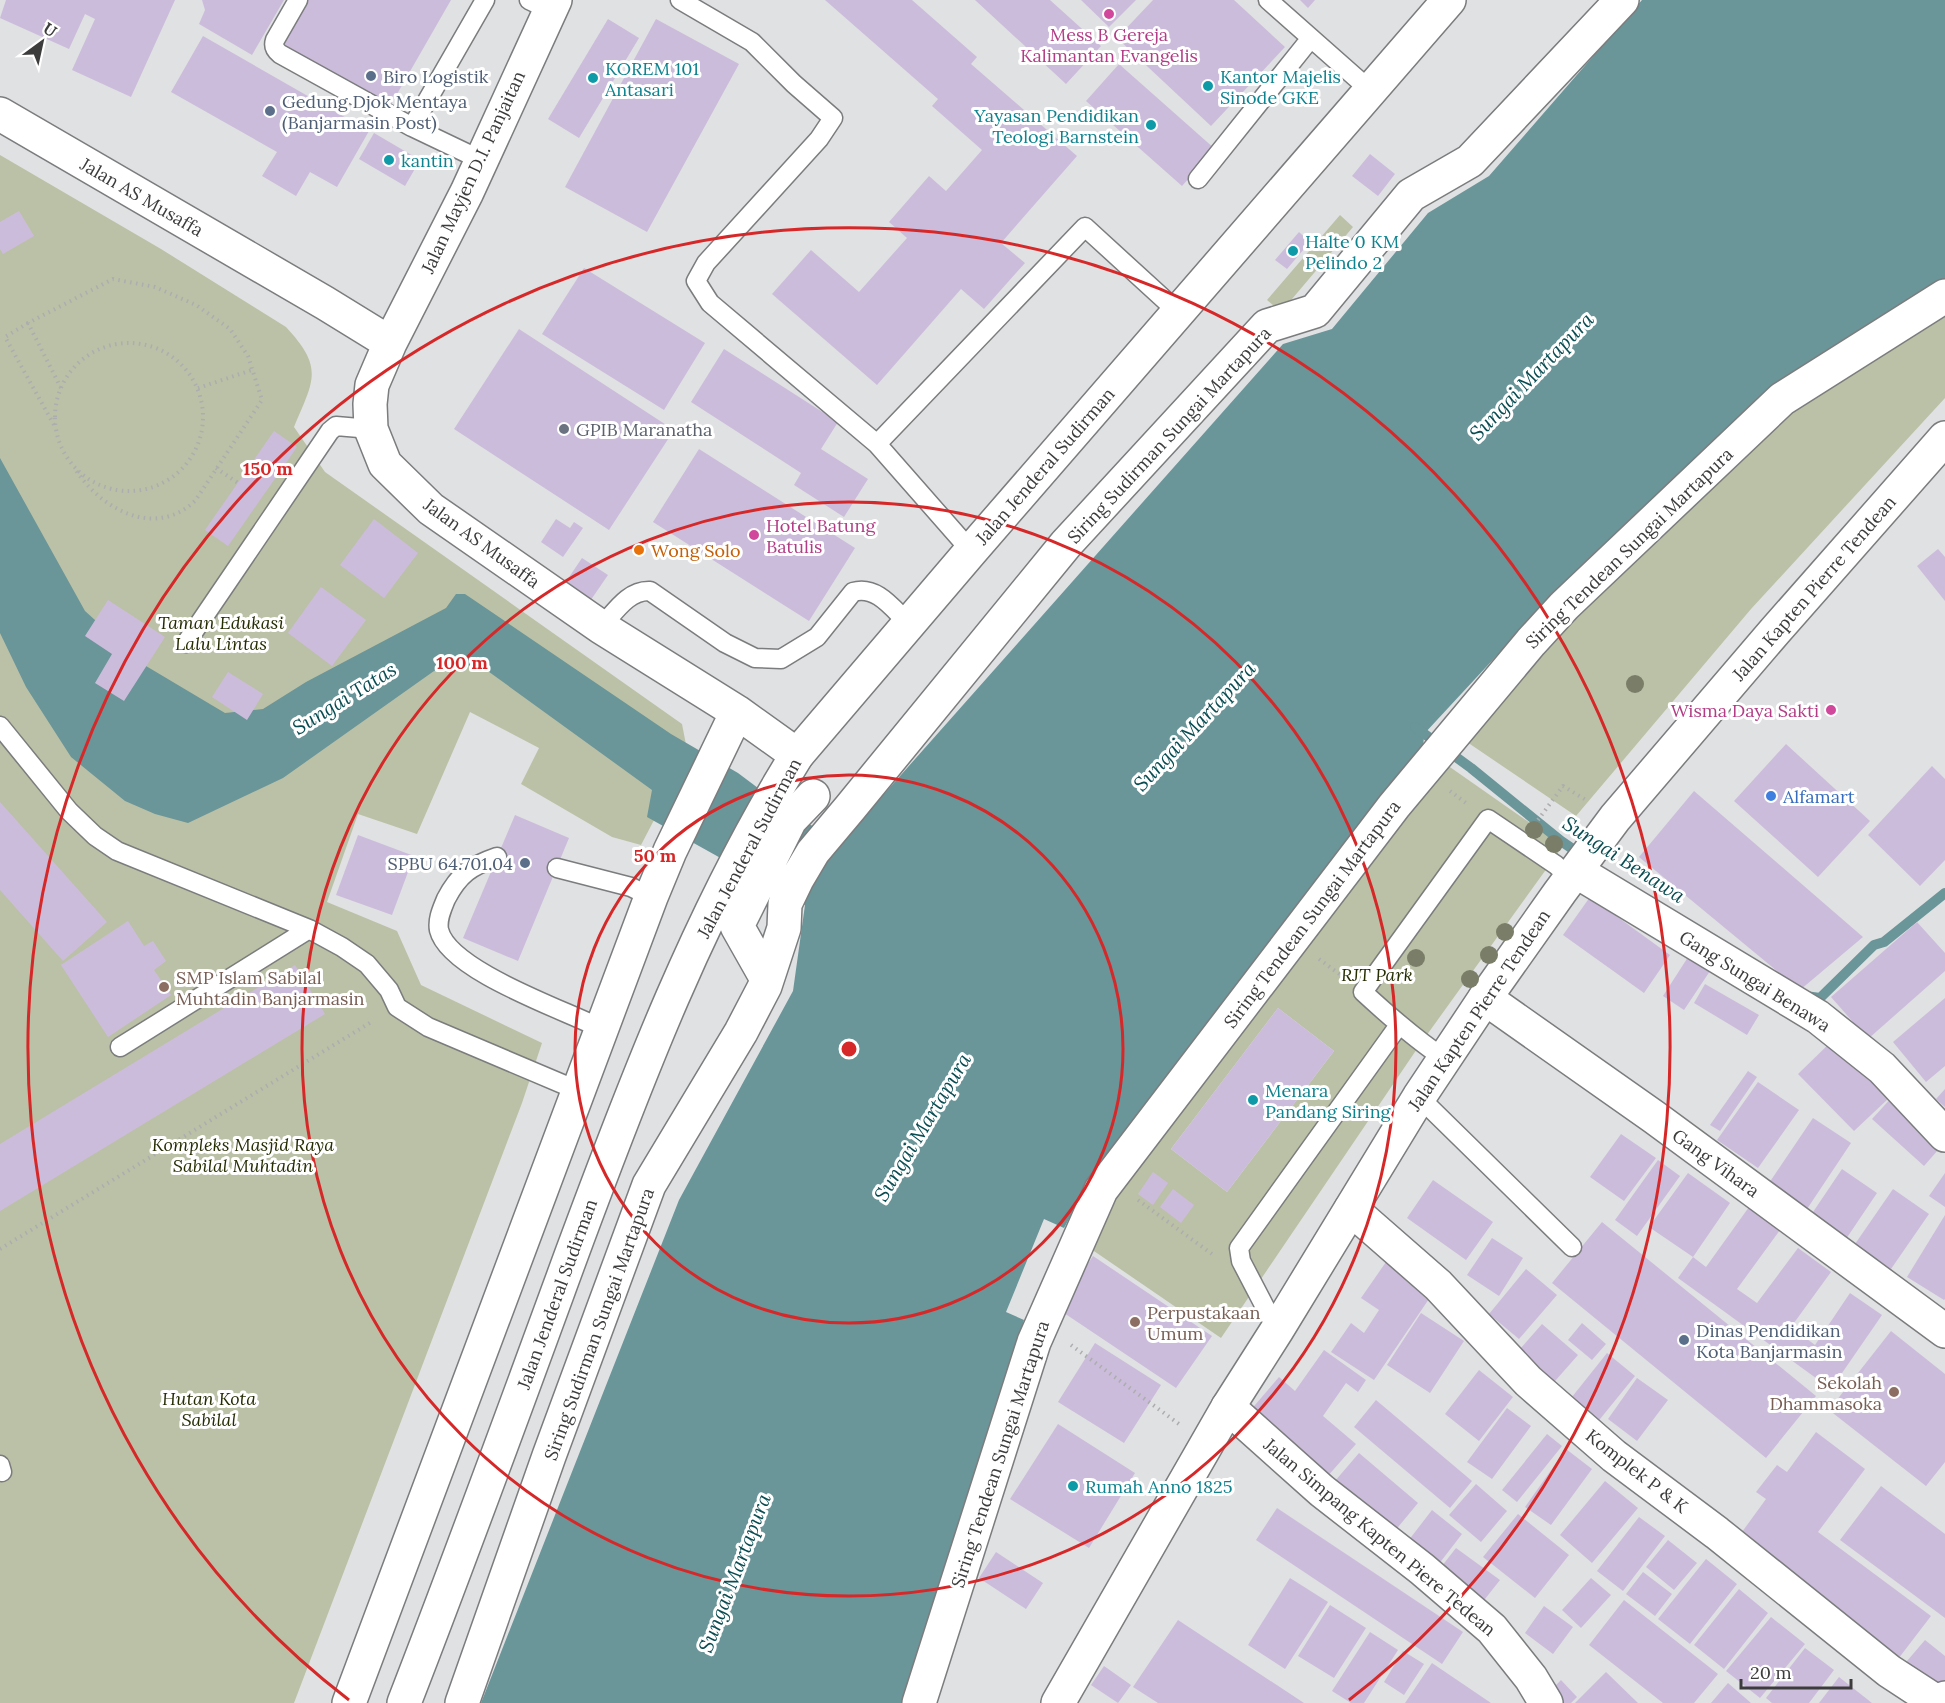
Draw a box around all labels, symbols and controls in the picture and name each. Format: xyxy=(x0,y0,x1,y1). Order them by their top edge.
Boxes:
marker: Mess B Gereja Kalimantan Evangelis xyxy=(1102,7,1116,21)
north arrow xyxy=(12,12,72,72)
text: U xyxy=(40,18,61,41)
place label: Mess B Gereja Kalimantan Evangelis xyxy=(1020,23,1198,67)
place label: KOREM 101 Antasari xyxy=(604,57,699,101)
place label: Biro Logistik xyxy=(383,65,489,88)
place label: Kantor Majelis Sinode GKE xyxy=(1220,65,1341,109)
street label: Jalan Mayjen D.I. Panjaitan xyxy=(415,67,530,278)
marker: Biro Logistik xyxy=(364,69,378,83)
marker: KOREM 101 Antasari xyxy=(586,71,600,85)
marker: Kantor Majelis Sinode GKE xyxy=(1201,79,1215,93)
place label: Gedung Djok Mentaya (Banjarmasin Post) xyxy=(282,90,467,134)
marker: Gedung Djok Mentaya (Banjarmasin Post) xyxy=(263,104,277,118)
place label: Yayasan Pendidikan Teologi Barnstein xyxy=(973,104,1139,148)
marker: Yayasan Pendidikan Teologi Barnstein xyxy=(1144,118,1158,132)
place label: kantin xyxy=(401,149,454,172)
street label: Jalan AS Musaffa xyxy=(75,152,208,242)
marker: kantin xyxy=(382,153,396,167)
place label: Halte 0 KM Pelindo 2 xyxy=(1305,230,1399,274)
marker: Halte 0 KM Pelindo 2 xyxy=(1286,244,1300,258)
water label: Sungai Martapura xyxy=(1464,307,1598,445)
street label: Siring Sudirman Sungai Martapura xyxy=(1062,322,1276,548)
street label: Jalan Jenderal Sudirman xyxy=(970,383,1120,550)
place label: GPIB Maranatha xyxy=(576,418,712,441)
marker: GPIB Maranatha xyxy=(557,422,571,436)
street label: Siring Tendean Sungai Martapura xyxy=(1520,443,1738,653)
text: 150 m xyxy=(243,457,293,480)
street label: Jalan Kapten Pierre Tendean xyxy=(1727,491,1901,686)
street label: Jalan AS Musaffa xyxy=(418,492,545,593)
place label: Hotel Batung Batulis xyxy=(766,514,877,558)
marker: Hotel Batung Batulis xyxy=(747,528,761,542)
place label: Wong Solo xyxy=(651,539,741,562)
marker: Wong Solo xyxy=(632,543,646,557)
park label: Taman Edukasi Lalu Lintas xyxy=(158,611,284,655)
text: 100 m xyxy=(436,651,488,674)
water label: Sungai Tatas xyxy=(287,656,401,740)
water label: Sungai Martapura xyxy=(1128,656,1260,796)
place label: Wisma Daya Sakti xyxy=(1671,699,1819,722)
marker: Wisma Daya Sakti xyxy=(1824,703,1838,717)
street label: Jalan Jenderal Sudirman xyxy=(691,754,806,943)
place label: Alfamart xyxy=(1782,785,1855,808)
marker: Alfamart xyxy=(1764,789,1778,803)
street label: Siring Tendean Sungai Martapura xyxy=(1219,795,1405,1033)
water label: Sungai Benawa xyxy=(1558,810,1690,908)
text: 50 m xyxy=(634,844,677,867)
place label: SPBU 64.701.04 xyxy=(388,852,513,875)
marker: SPBU 64.701.04 xyxy=(518,856,532,870)
street label: Jalan Kapten Pierre Tendean xyxy=(1402,905,1555,1116)
street label: Gang Sungai Benawa xyxy=(1675,925,1835,1037)
park label: RJT Park xyxy=(1341,963,1413,986)
place label: SMP Islam Sabilal Muhtadin Banjarmasin xyxy=(176,966,364,1010)
marker: SMP Islam Sabilal Muhtadin Banjarmasin xyxy=(157,980,171,994)
centre of rings xyxy=(839,1039,859,1059)
water label: Sungai Martapura xyxy=(868,1049,976,1205)
place label: Menara Pandang Siring xyxy=(1265,1079,1392,1123)
marker: Menara Pandang Siring xyxy=(1246,1093,1260,1107)
street label: Gang Vihara xyxy=(1668,1124,1764,1202)
park label: Kompleks Masjid Raya Sabilal Muhtadin xyxy=(152,1133,334,1177)
street label: Siring Sudirman Sungai Martapura xyxy=(539,1185,659,1463)
street label: Jalan Jenderal Sudirman xyxy=(512,1196,602,1393)
place label: Perpustakaan Umum xyxy=(1147,1301,1261,1345)
marker: Perpustakaan Umum xyxy=(1128,1315,1142,1329)
street label: Siring Tendean Sungai Martapura xyxy=(946,1317,1054,1591)
place label: Dinas Pendidikan Kota Banjarmasin xyxy=(1696,1319,1842,1363)
marker: Dinas Pendidikan Kota Banjarmasin xyxy=(1677,1333,1691,1347)
place label: Sekolah Dhammasoka xyxy=(1769,1371,1882,1415)
marker: Sekolah Dhammasoka xyxy=(1887,1385,1901,1399)
park label: Hutan Kota Sabilal xyxy=(162,1387,256,1431)
street label: Komplek P & K xyxy=(1581,1424,1693,1519)
street label: Jalan Simpang Kapten Piere Tedean xyxy=(1258,1432,1501,1641)
place label: Rumah Anno 1825 xyxy=(1085,1475,1232,1498)
marker: Rumah Anno 1825 xyxy=(1066,1479,1080,1493)
water label: Sungai Martapura xyxy=(692,1490,776,1656)
scale bar xyxy=(1741,1652,1850,1690)
text: 20 m xyxy=(1750,1661,1792,1684)

